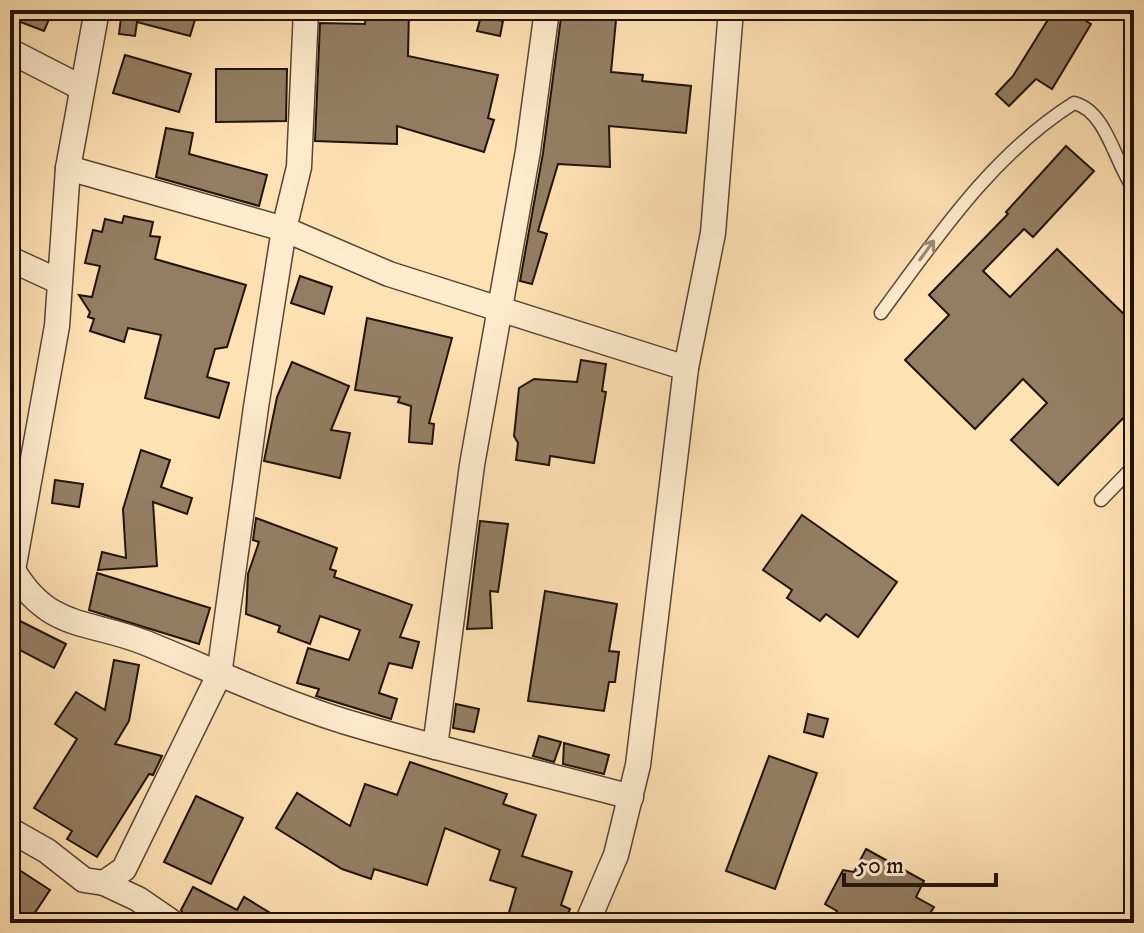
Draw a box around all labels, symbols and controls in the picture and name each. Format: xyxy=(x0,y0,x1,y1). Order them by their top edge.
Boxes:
one-way arrow xyxy=(919,240,935,262)
scale bar xyxy=(844,837,996,887)
text: 50 m xyxy=(856,851,904,881)

